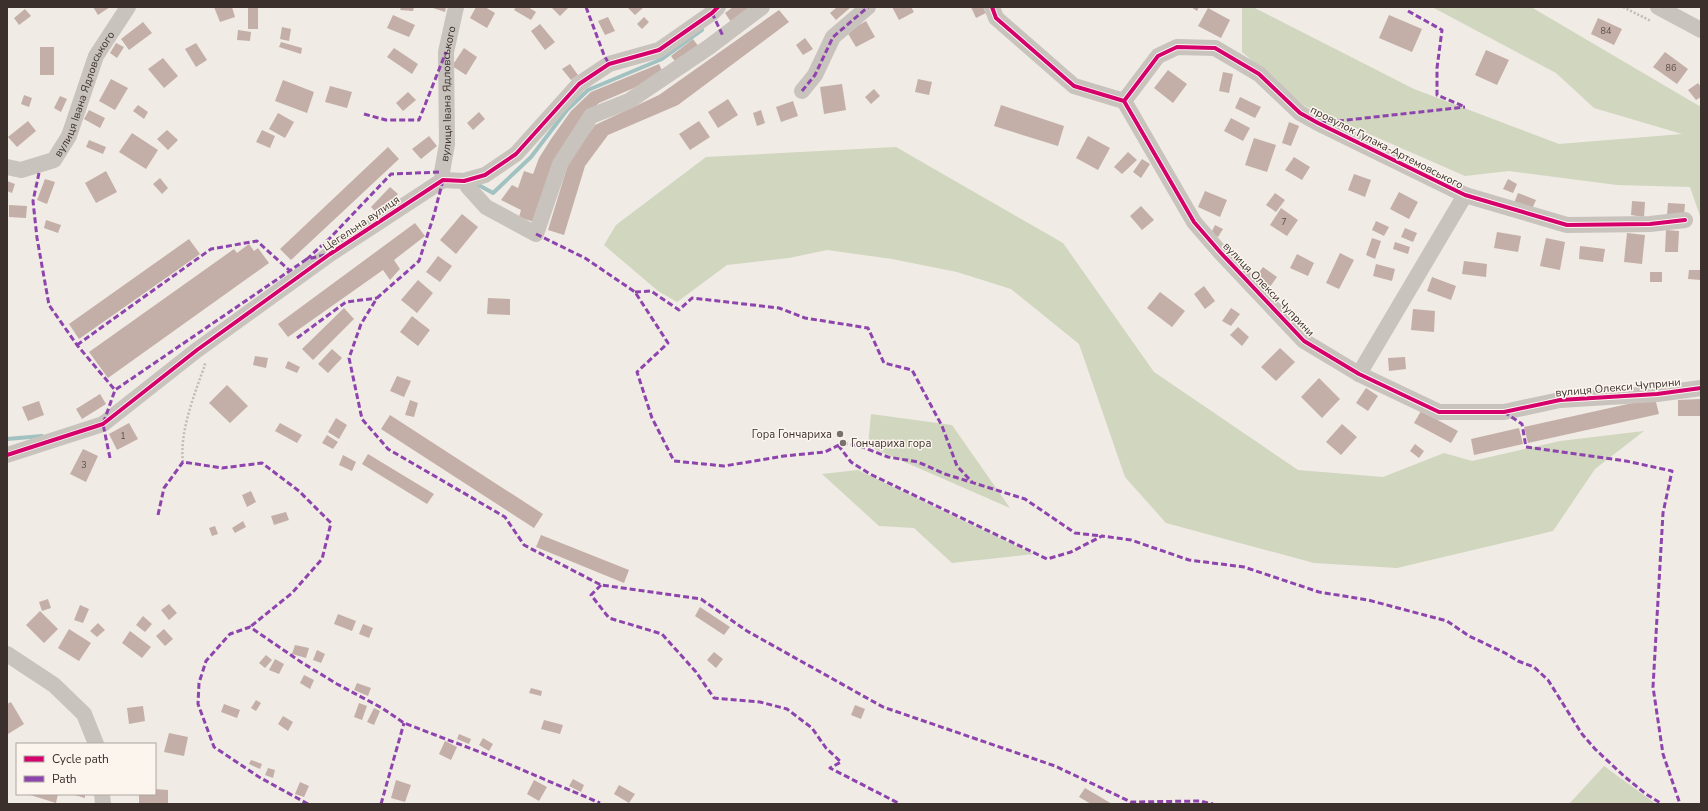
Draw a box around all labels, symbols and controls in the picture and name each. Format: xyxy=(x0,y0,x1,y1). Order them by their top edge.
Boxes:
street label: вулиця Івана Ядловського xyxy=(437,24,460,163)
house number: 84 xyxy=(1601,25,1612,37)
street label: вулиця Івана Ядловського xyxy=(51,28,118,160)
house number: 86 xyxy=(1666,62,1676,74)
street label: провулок Гулака-Артемовського xyxy=(1308,102,1466,193)
street label: Цегельна вулиця xyxy=(320,192,403,255)
house number: 7 xyxy=(1281,216,1287,228)
street label: вулиця Олекси Чуприни xyxy=(1220,239,1318,340)
street label: вулиця Олекси Чуприни xyxy=(1555,375,1681,400)
place label: Гора Гончариха xyxy=(752,427,832,442)
marker: Гора Гончариха xyxy=(835,429,845,439)
house number: 1 xyxy=(120,430,126,442)
place label: Гончариха гора xyxy=(851,436,931,451)
marker: Гончариха гора xyxy=(838,438,848,448)
house number: 3 xyxy=(81,459,87,471)
legend xyxy=(16,743,156,795)
text: Cycle path xyxy=(52,751,109,767)
text: Path xyxy=(52,771,77,787)

